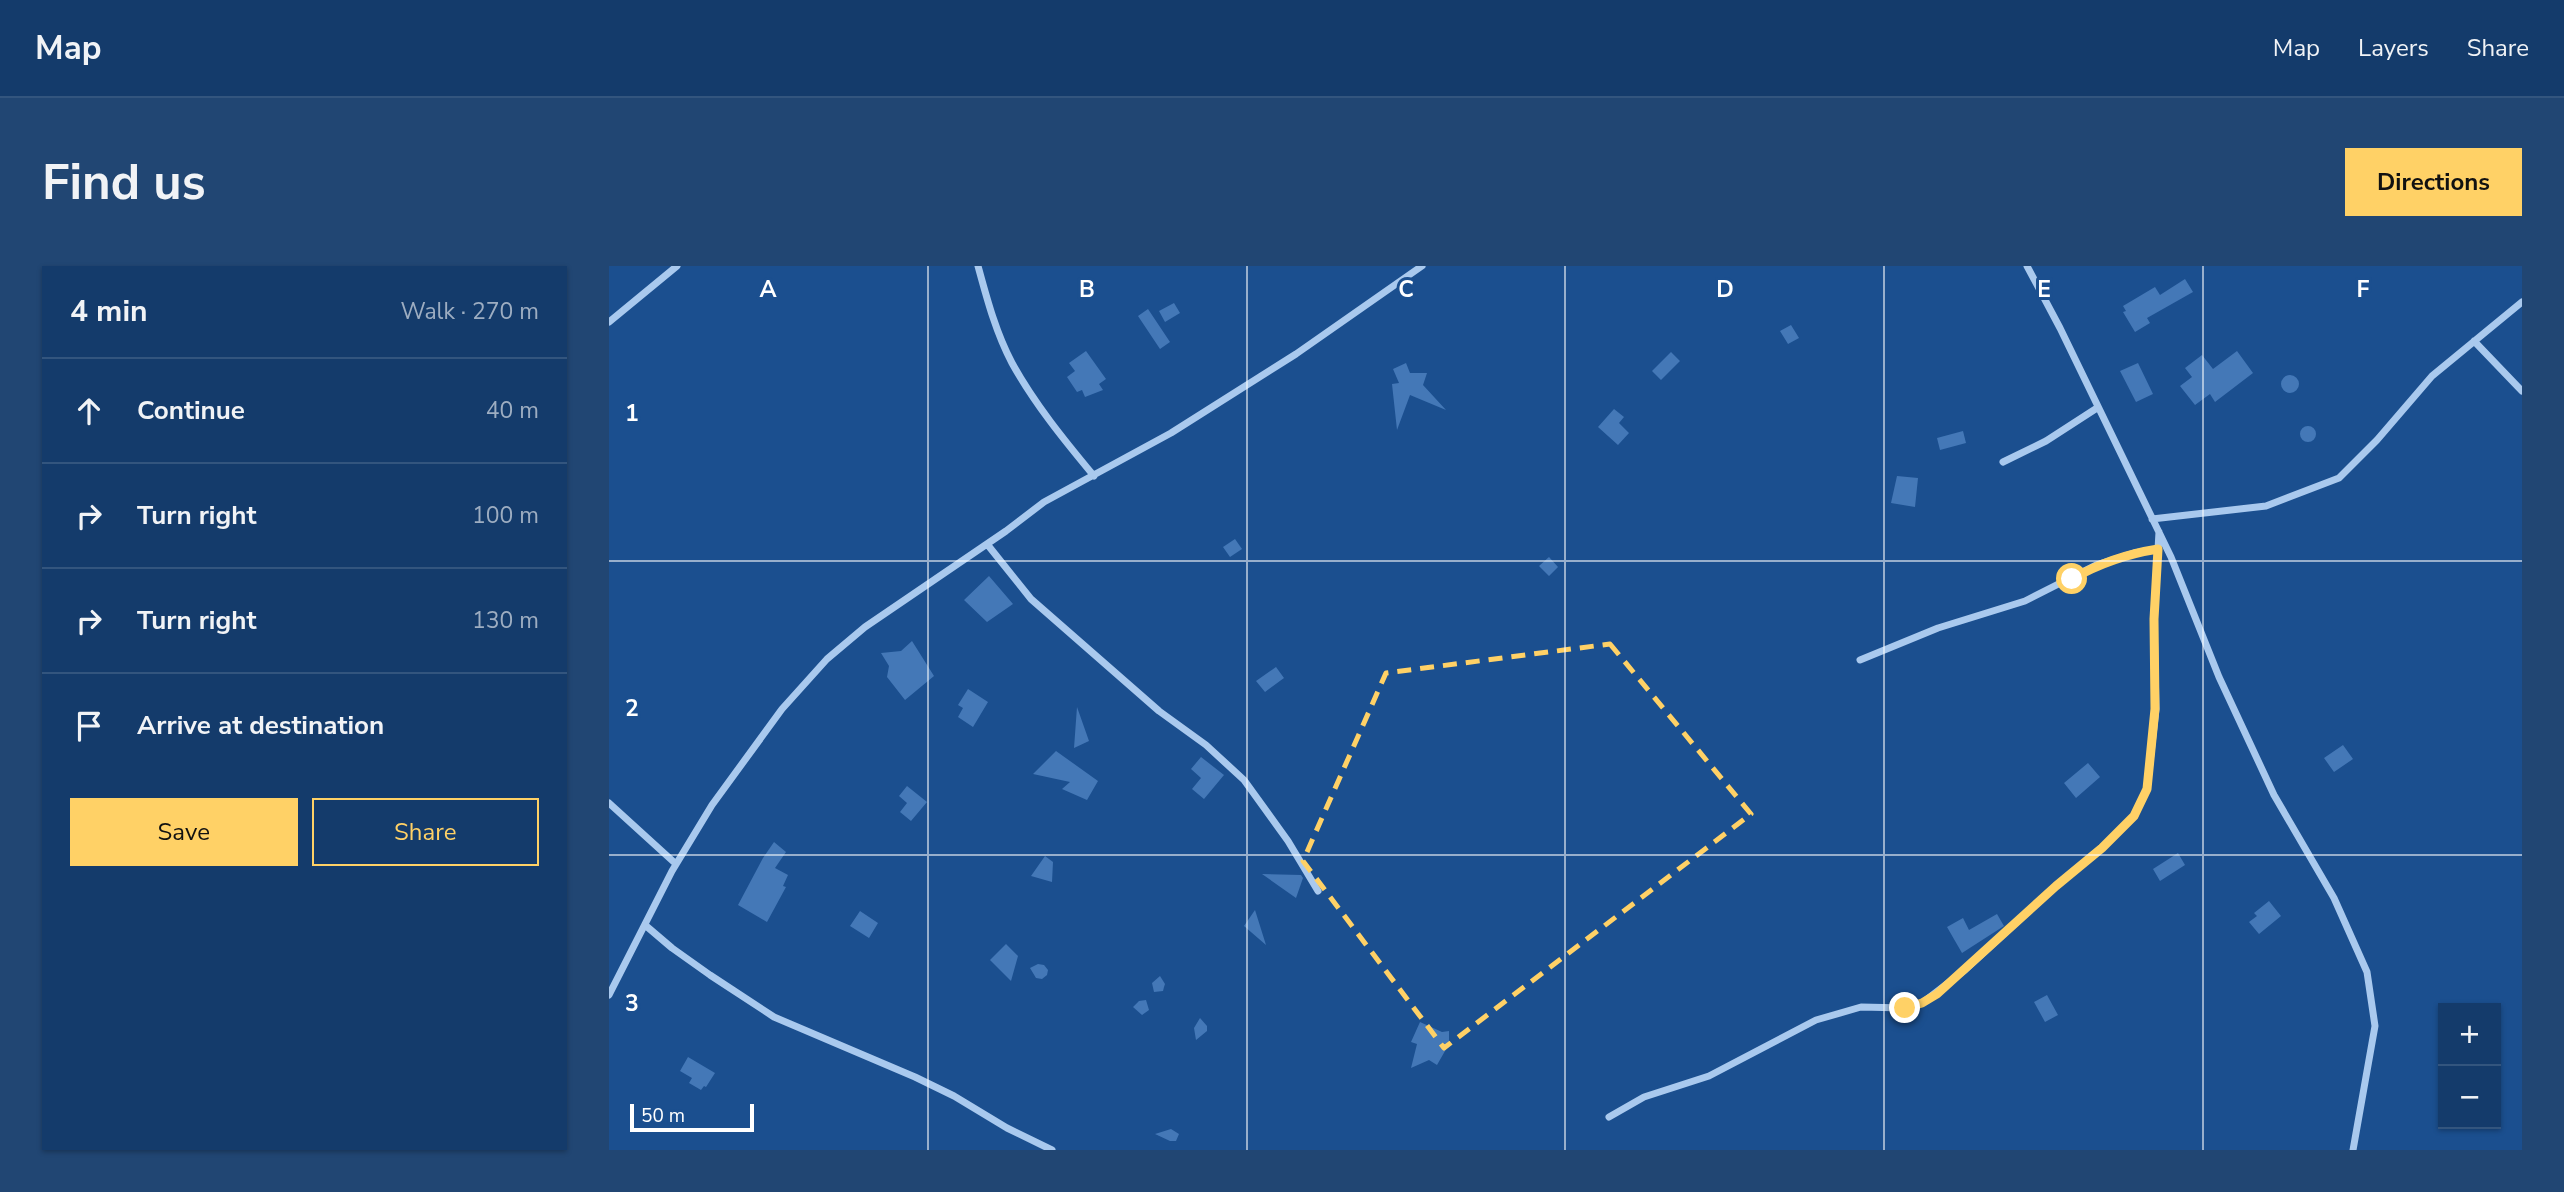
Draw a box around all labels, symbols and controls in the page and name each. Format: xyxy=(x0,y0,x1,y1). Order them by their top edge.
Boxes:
text: Map xyxy=(35,26,102,71)
text: Map xyxy=(2273,32,2320,64)
text: Layers xyxy=(2358,32,2429,64)
text: Share xyxy=(2467,32,2529,64)
button: Directions xyxy=(2345,148,2522,216)
text: Find us xyxy=(42,149,206,216)
text: A xyxy=(759,274,777,305)
text: B xyxy=(1079,274,1095,305)
text: C xyxy=(1398,274,1414,305)
text: D xyxy=(1716,274,1734,305)
text: E xyxy=(2037,274,2051,305)
text: F xyxy=(2357,274,2370,305)
text: 4 min xyxy=(70,291,148,332)
text: Walk · 270 m xyxy=(400,296,539,327)
icon: ahead xyxy=(70,392,108,430)
text: Continue xyxy=(137,393,245,428)
text: 40 m xyxy=(486,395,539,426)
text: 1 xyxy=(625,398,639,429)
icon: right xyxy=(70,497,108,535)
text: Turn right xyxy=(137,498,256,533)
text: 100 m xyxy=(472,500,539,531)
route start xyxy=(2056,563,2087,594)
icon: right xyxy=(70,602,108,640)
text: Turn right xyxy=(137,603,256,638)
text: 130 m xyxy=(472,605,539,636)
text: 2 xyxy=(625,693,639,724)
icon: arrive xyxy=(70,707,108,745)
text: Arrive at destination xyxy=(137,708,384,743)
button: Save xyxy=(70,798,298,866)
button: Share xyxy=(312,798,539,866)
text: 3 xyxy=(625,988,639,1019)
route end xyxy=(1889,992,1920,1023)
map controls xyxy=(2438,1003,2501,1129)
button: + xyxy=(2438,1003,2501,1066)
button: − xyxy=(2438,1066,2501,1129)
scale bar xyxy=(630,1101,754,1133)
text: 50 m xyxy=(641,1103,685,1129)

